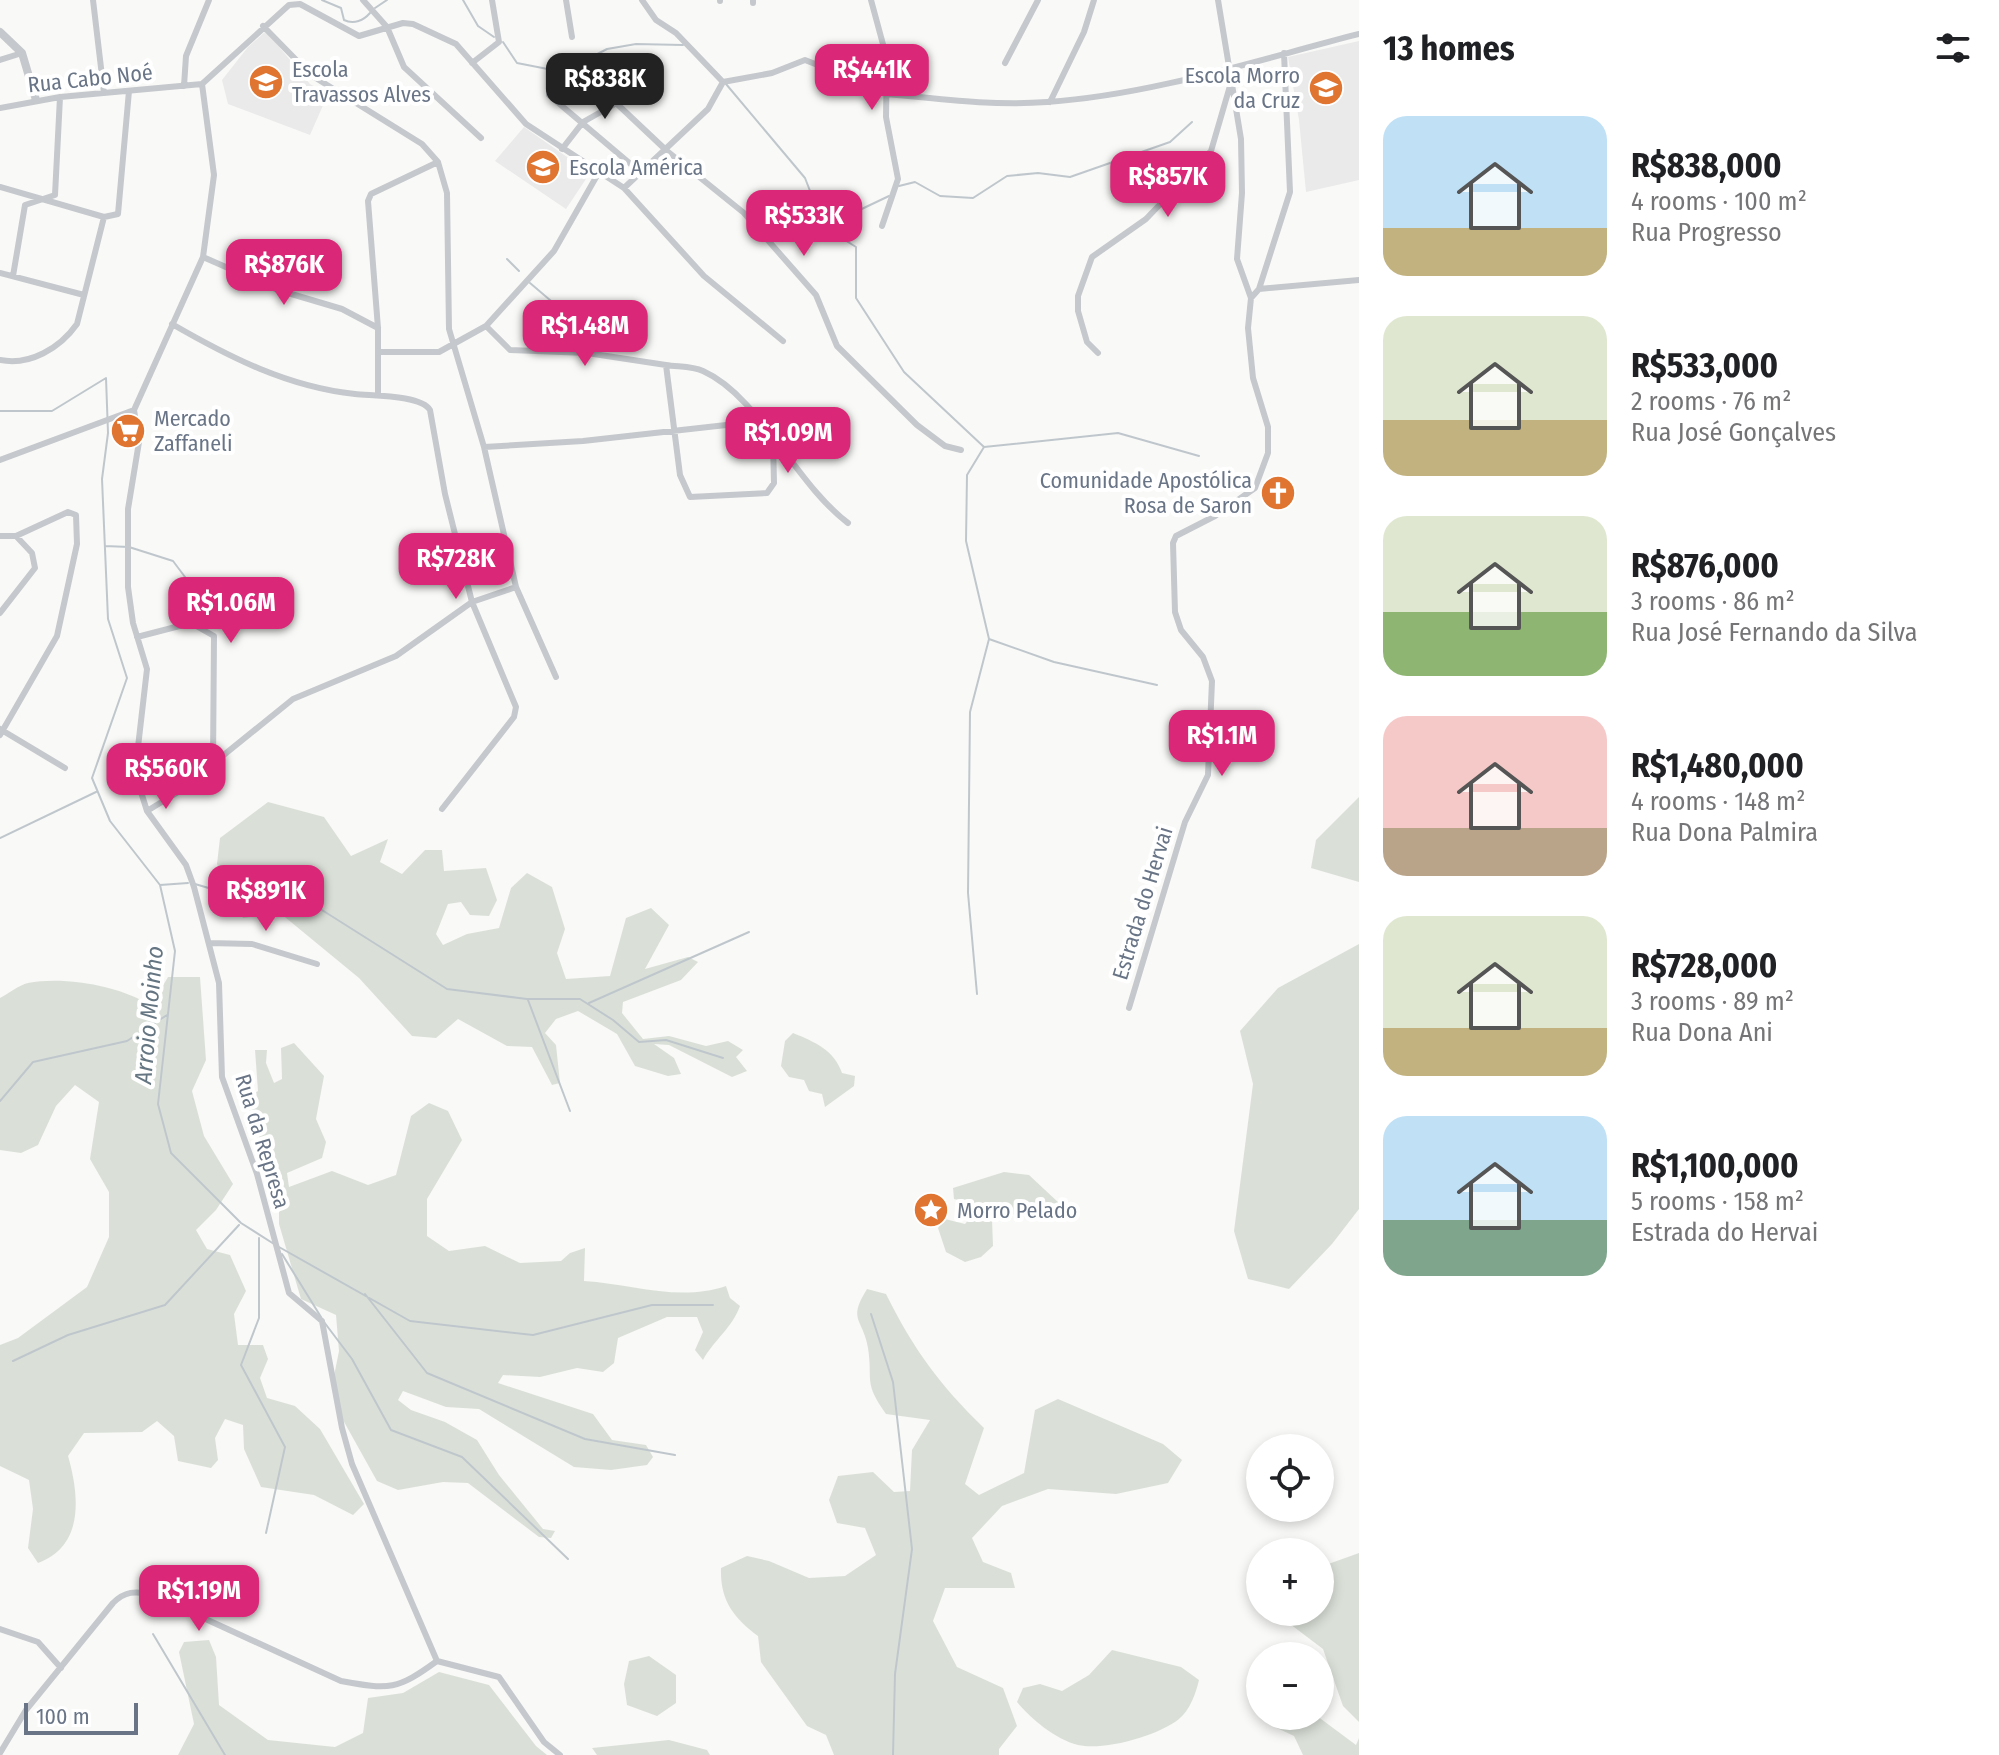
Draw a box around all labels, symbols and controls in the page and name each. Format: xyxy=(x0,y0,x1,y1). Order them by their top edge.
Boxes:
icon: filters xyxy=(1931,26,1975,70)
text: 13 homes xyxy=(1383,28,1515,69)
pin: R$441K xyxy=(807,44,937,112)
pin: R$838K xyxy=(540,53,670,121)
text: R$441K xyxy=(833,54,911,85)
place label: Escola Travassos Alves xyxy=(292,56,431,108)
street label: Rua Cabo Noé xyxy=(26,59,154,98)
place label: Escola Morro da Cruz xyxy=(1185,62,1300,114)
school or university icon: Escola Travassos Alves xyxy=(247,63,285,101)
text: R$838K xyxy=(564,63,646,94)
school or university icon: Escola Morro da Cruz xyxy=(1307,69,1345,107)
text: R$838,000 xyxy=(1631,145,1782,186)
school or university icon: Escola América xyxy=(524,148,562,186)
icon: home xyxy=(1447,148,1543,244)
pin: R$857K xyxy=(1103,151,1233,219)
place label: Escola América xyxy=(569,154,703,181)
text: R$857K xyxy=(1128,161,1208,192)
text: 4 rooms · 100 m² xyxy=(1631,186,1807,217)
pin: R$533K xyxy=(739,190,869,258)
text: R$533K xyxy=(764,200,844,231)
text: Rua Progresso xyxy=(1631,217,1782,248)
pin: R$876K xyxy=(219,239,349,307)
text: R$876K xyxy=(244,249,324,280)
pin: R$1.48M xyxy=(511,300,659,368)
text: R$1.48M xyxy=(541,310,629,341)
text: R$533,000 xyxy=(1631,345,1778,386)
icon: home xyxy=(1447,348,1543,444)
text: 2 rooms · 76 m² xyxy=(1631,386,1791,417)
place label: Mercado Zaffaneli xyxy=(154,405,232,457)
pin: R$1.09M xyxy=(714,407,862,475)
supermarket icon: Mercado Zaffaneli xyxy=(109,412,147,450)
text: R$1.09M xyxy=(743,417,833,448)
text: Rua José Gonçalves xyxy=(1631,417,1836,448)
place label: Comunidade Apostólica Rosa de Saron xyxy=(1040,467,1252,519)
church icon: Comunidade Apostólica Rosa de Saron xyxy=(1259,474,1297,512)
pin: R$728K xyxy=(391,533,521,601)
text: R$728K xyxy=(417,543,495,574)
text: R$876,000 xyxy=(1631,545,1779,586)
icon: home xyxy=(1447,548,1543,644)
pin: R$1.06M xyxy=(157,577,305,645)
text: 3 rooms · 86 m² xyxy=(1631,586,1795,617)
text: R$1.06M xyxy=(186,587,276,618)
text: Rua José Fernando da Silva xyxy=(1631,617,1918,648)
pin: R$1.1M xyxy=(1157,710,1287,778)
text: R$1.1M xyxy=(1187,720,1257,751)
pin: R$560K xyxy=(101,743,231,811)
text: R$1,480,000 xyxy=(1631,745,1804,786)
icon: home xyxy=(1447,748,1543,844)
text: R$560K xyxy=(125,753,208,784)
text: 4 rooms · 148 m² xyxy=(1631,786,1805,817)
text: Rua Dona Palmira xyxy=(1631,817,1818,848)
street label: Estrada do Hervai xyxy=(1106,823,1179,983)
pin: R$891K xyxy=(201,865,331,933)
text: R$891K xyxy=(226,875,306,906)
water label: Arroio Moinho xyxy=(129,945,169,1086)
text: R$728,000 xyxy=(1631,945,1777,986)
icon: home xyxy=(1447,948,1543,1044)
text: 3 rooms · 89 m² xyxy=(1631,986,1794,1017)
text: Rua Dona Ani xyxy=(1631,1017,1773,1048)
street label: Rua da Represa xyxy=(229,1071,296,1212)
text: R$1,100,000 xyxy=(1631,1145,1799,1186)
icon: home xyxy=(1447,1148,1543,1244)
text: 5 rooms · 158 m² xyxy=(1631,1186,1804,1217)
place icon: Morro Pelado xyxy=(912,1191,950,1229)
place label: Morro Pelado xyxy=(957,1197,1077,1224)
text: Estrada do Hervai xyxy=(1631,1217,1818,1248)
map controls xyxy=(1246,1434,1334,1730)
button: locate xyxy=(1246,1434,1334,1522)
button: + xyxy=(1246,1538,1334,1626)
pin: R$1.19M xyxy=(125,1565,273,1633)
text: R$1.19M xyxy=(157,1575,241,1606)
button: − xyxy=(1246,1642,1334,1730)
scale bar xyxy=(24,1699,138,1735)
text: 100 m xyxy=(36,1703,90,1730)

